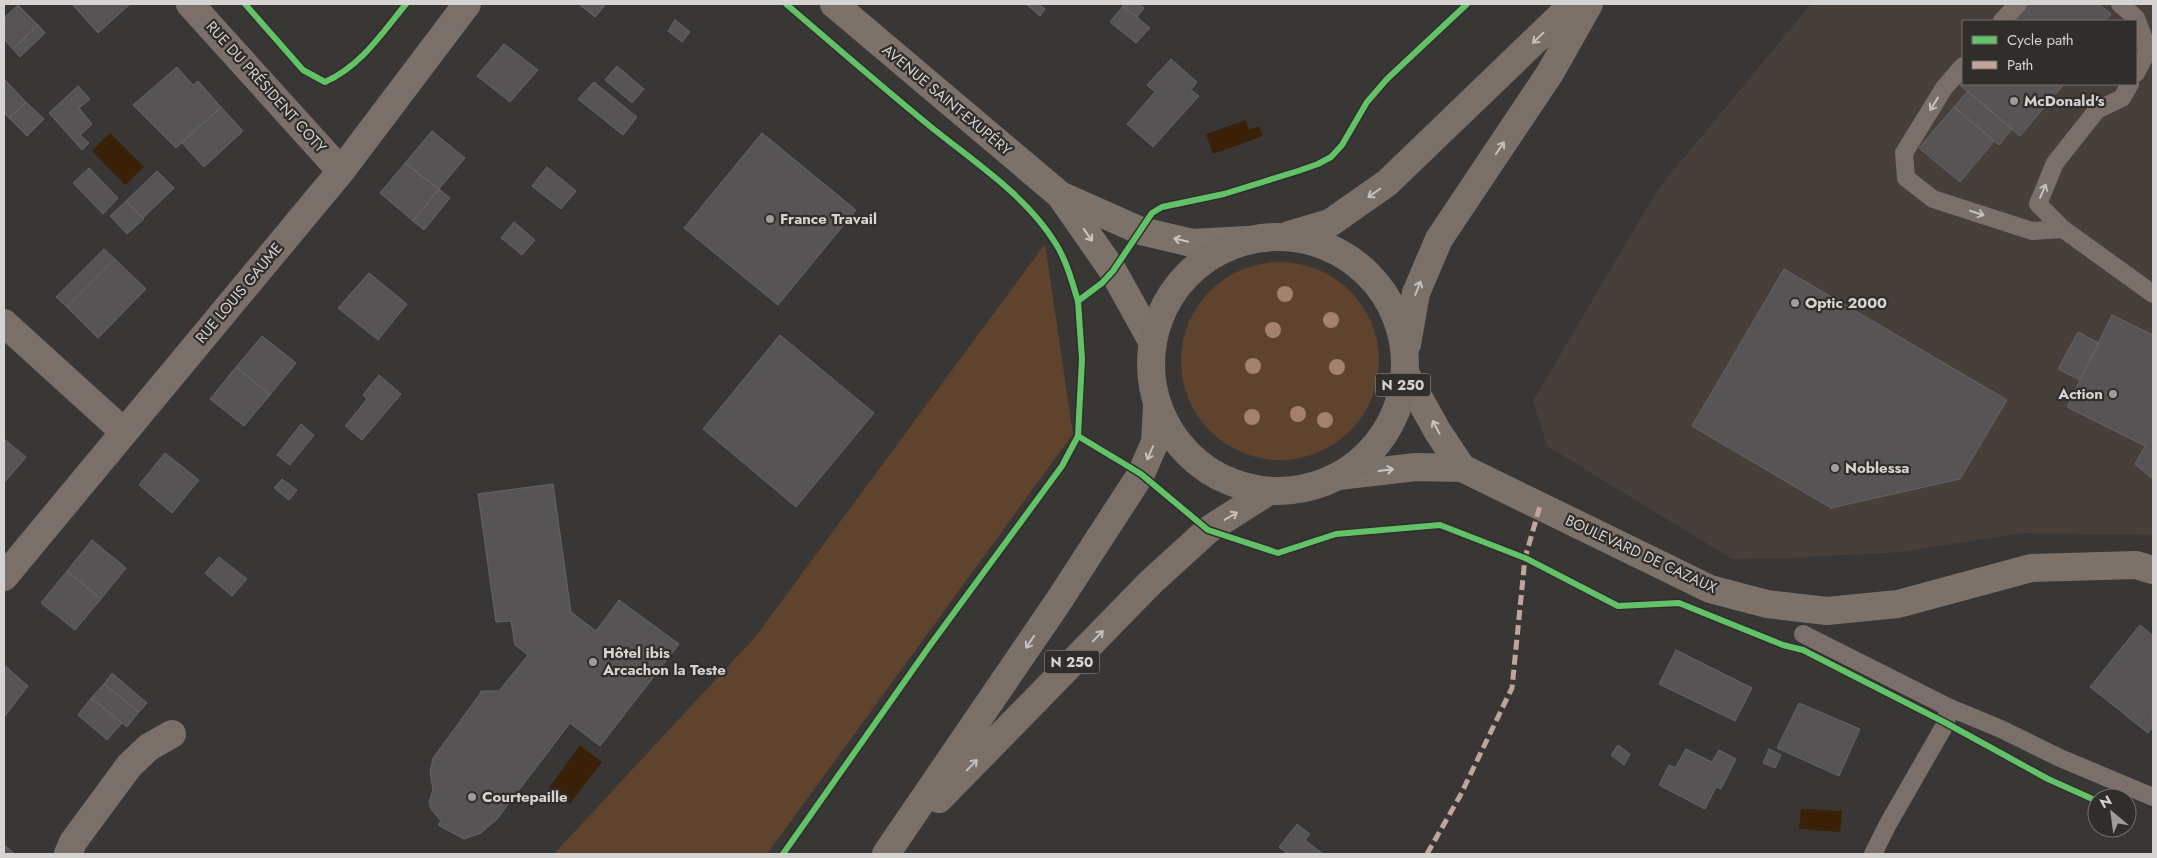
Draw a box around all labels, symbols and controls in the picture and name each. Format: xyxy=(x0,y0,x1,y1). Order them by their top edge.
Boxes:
street label: RUE DU PRÉSIDENT COTY xyxy=(201,16,332,158)
legend xyxy=(1962,20,2137,85)
text: Cycle path xyxy=(2007,29,2074,51)
one-way arrow xyxy=(1532,32,1544,44)
street label: AVENUE SAINT-EXUPÉRY xyxy=(877,39,1017,161)
text: Path xyxy=(2007,54,2033,76)
place label: McDonald's xyxy=(2024,90,2105,112)
marker: McDonald's xyxy=(2008,95,2020,107)
one-way arrow xyxy=(1928,97,1938,111)
one-way arrow xyxy=(1495,141,1505,155)
one-way arrow xyxy=(2039,184,2049,199)
one-way arrow xyxy=(1367,188,1381,198)
place label: France Travail xyxy=(780,208,877,230)
one-way arrow xyxy=(1968,209,1984,218)
marker: France Travail xyxy=(764,213,776,225)
one-way arrow xyxy=(1083,228,1093,242)
one-way arrow xyxy=(1174,235,1190,244)
street label: RUE LOUIS GAUME xyxy=(190,238,288,348)
one-way arrow xyxy=(1414,281,1423,296)
place label: Optic 2000 xyxy=(1805,292,1887,314)
marker: Optic 2000 xyxy=(1789,297,1801,309)
road number: N 250 xyxy=(1376,374,1430,396)
place label: Action xyxy=(2057,383,2103,405)
marker: Action xyxy=(2107,388,2119,400)
one-way arrow xyxy=(1431,420,1441,435)
one-way arrow xyxy=(1145,445,1155,460)
place label: Noblessa xyxy=(1845,457,1909,479)
marker: Noblessa xyxy=(1829,462,1841,474)
one-way arrow xyxy=(1378,465,1394,475)
street label: BOULEVARD DE CAZAUX xyxy=(1562,509,1721,599)
one-way arrow xyxy=(1223,510,1237,520)
one-way arrow xyxy=(1092,630,1104,643)
one-way arrow xyxy=(1025,635,1036,649)
place label: Hôtel ibis Arcachon la Teste xyxy=(602,642,726,681)
road number: N 250 xyxy=(1044,650,1100,674)
marker: Hôtel ibis Arcachon la Teste xyxy=(587,656,599,668)
one-way arrow xyxy=(966,759,978,771)
place label: Courtepaille xyxy=(482,786,568,808)
north arrow xyxy=(2087,788,2137,838)
text: N xyxy=(2096,790,2115,813)
marker: Courtepaille xyxy=(466,791,478,803)

